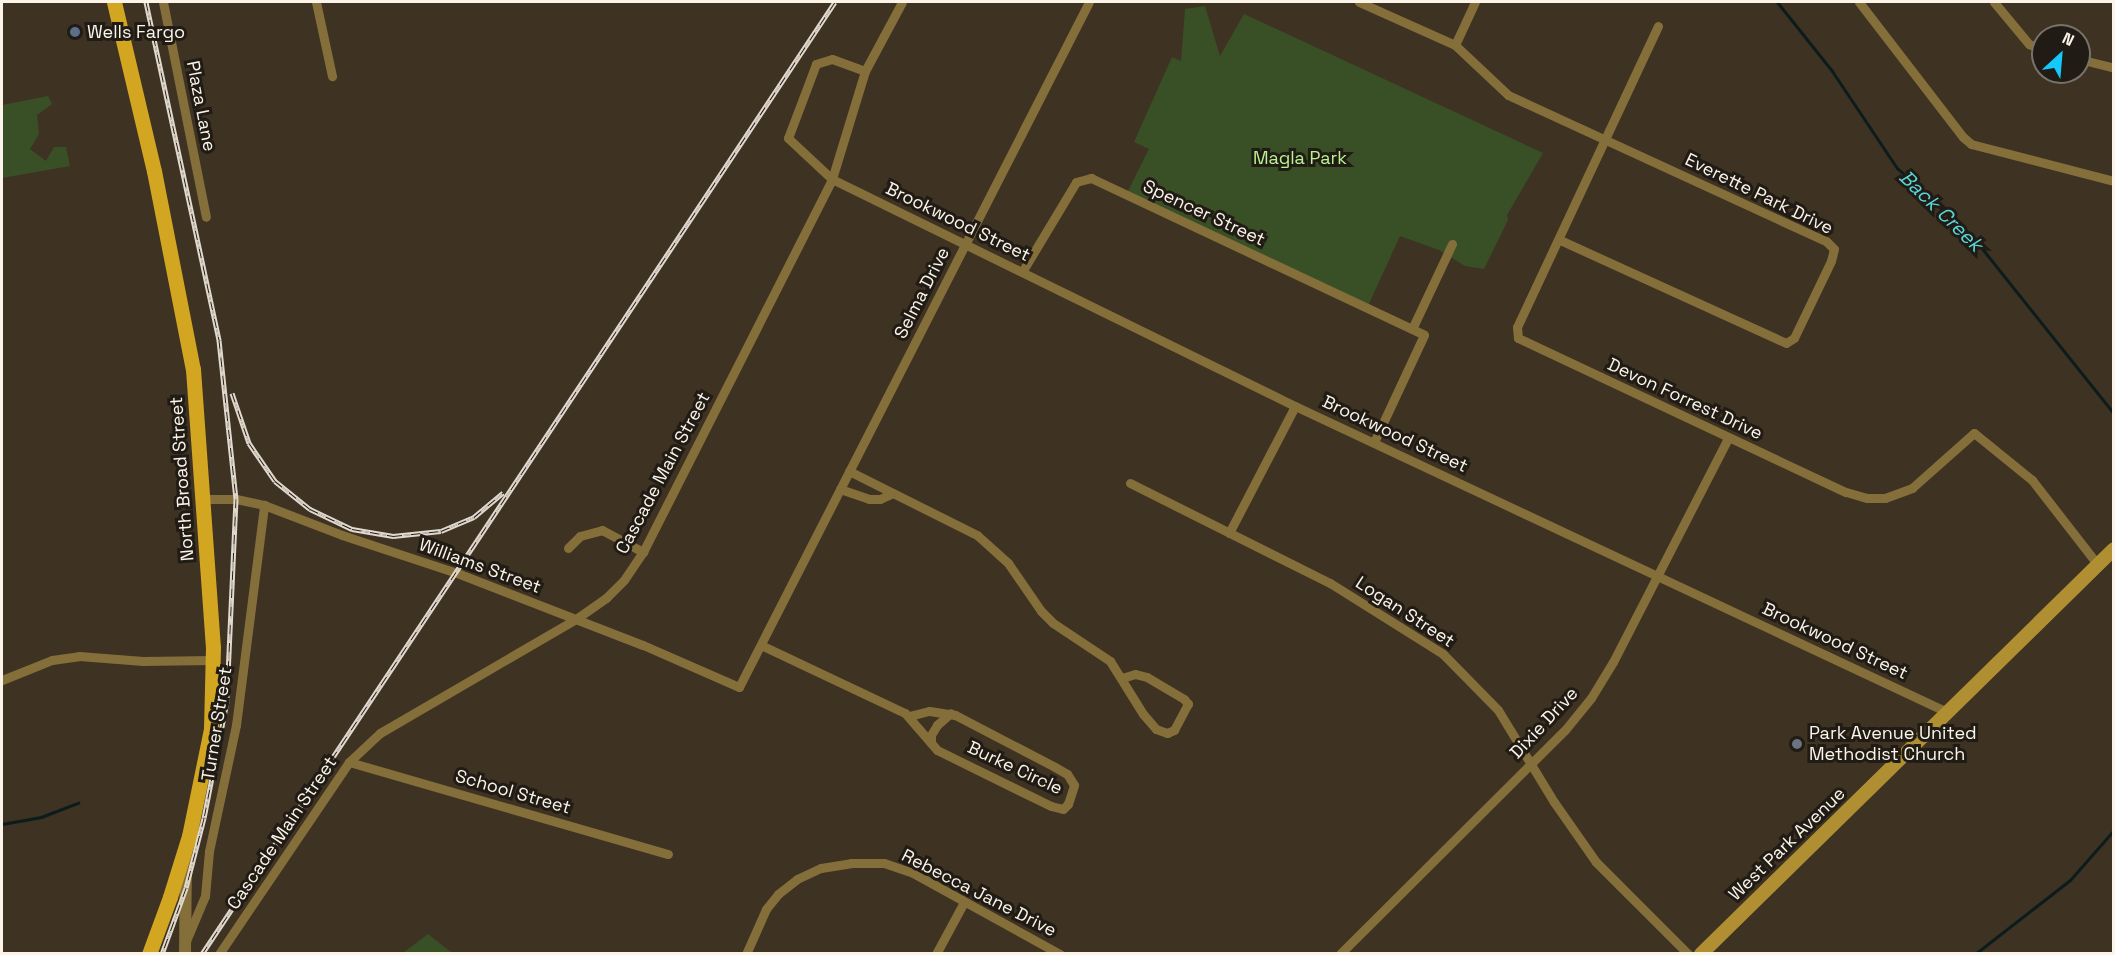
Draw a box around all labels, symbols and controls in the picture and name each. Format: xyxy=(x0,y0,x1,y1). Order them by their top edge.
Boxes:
place label: Wells Fargo xyxy=(87,21,185,43)
north arrow xyxy=(2031,24,2091,84)
marker: Wells Fargo xyxy=(68,25,82,39)
text: N xyxy=(2059,27,2078,51)
street label: Plaza Lane xyxy=(182,59,220,153)
park label: Magla Park xyxy=(1253,147,1347,169)
street label: Everette Park Drive xyxy=(1682,149,1836,239)
water label: Back Creek xyxy=(1894,165,1988,257)
street label: Spencer Street xyxy=(1140,175,1268,251)
street label: Brookwood Street xyxy=(882,178,1034,266)
street label: Selma Drive xyxy=(890,244,954,342)
street label: Devon Forrest Drive xyxy=(1604,354,1766,444)
street label: Cascade Main Street xyxy=(611,388,715,558)
street label: Brookwood Street xyxy=(1319,391,1471,477)
street label: North Broad Street xyxy=(165,396,199,562)
street label: Williams Street xyxy=(416,534,544,598)
street label: Logan Street xyxy=(1352,572,1458,652)
street label: Brookwood Street xyxy=(1759,598,1911,684)
street label: Turner Street xyxy=(197,665,237,783)
street label: Dixie Drive xyxy=(1505,683,1583,763)
place label: Park Avenue United Methodist Church xyxy=(1809,723,1977,766)
street label: Burke Circle xyxy=(964,737,1066,799)
marker: Park Avenue United Methodist Church xyxy=(1790,737,1804,751)
street label: Cascade Main Street xyxy=(223,752,341,914)
street label: School Street xyxy=(453,765,573,819)
street label: West Park Avenue xyxy=(1724,783,1850,905)
street label: Rebecca Jane Drive xyxy=(898,845,1060,941)

